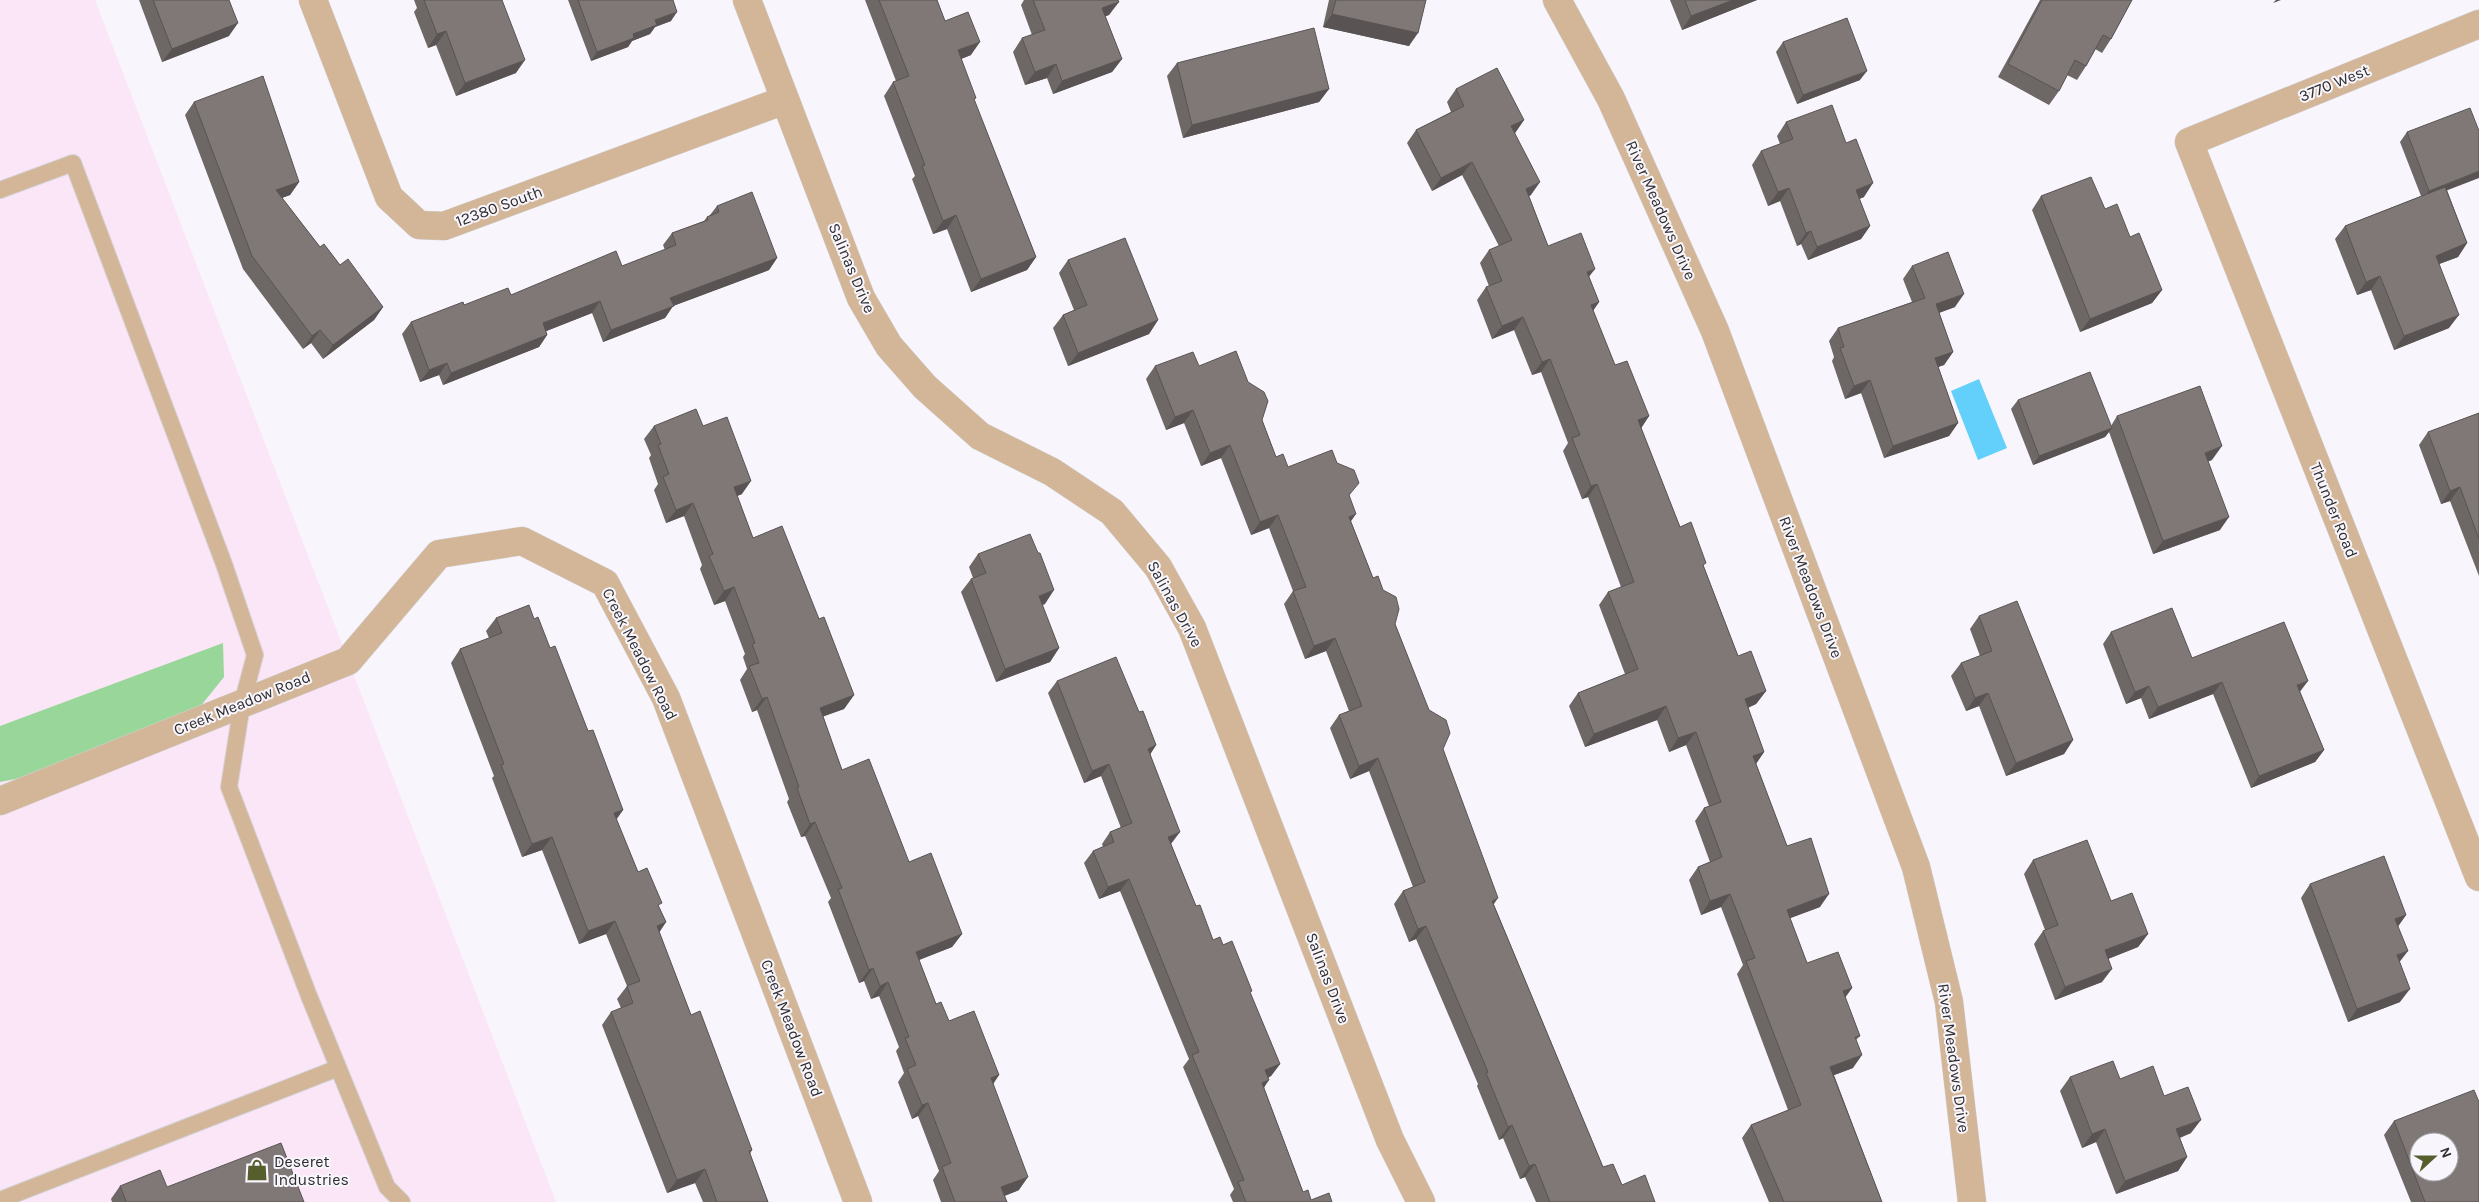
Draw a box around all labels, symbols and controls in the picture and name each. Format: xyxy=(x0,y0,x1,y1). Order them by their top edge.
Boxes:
street label: 3770 West xyxy=(2296,60,2372,106)
street label: River Meadows Drive xyxy=(1622,137,1700,283)
street label: 12380 South xyxy=(453,182,545,230)
street label: Salinas Drive xyxy=(825,220,879,316)
street label: Thunder Road xyxy=(2306,460,2362,560)
street label: River Meadows Drive xyxy=(1775,513,1847,661)
street label: Salinas Drive xyxy=(1143,558,1207,650)
street label: Creek Meadow Road xyxy=(598,585,682,723)
street label: Creek Meadow Road xyxy=(171,667,313,739)
street label: Salinas Drive xyxy=(1302,930,1354,1026)
street label: Creek Meadow Road xyxy=(757,957,827,1099)
street label: River Meadows Drive xyxy=(1934,982,1974,1134)
north arrow xyxy=(2409,1132,2459,1182)
text: N xyxy=(2436,1145,2455,1160)
place label: Deseret Industries xyxy=(274,1152,349,1189)
shop icon: Deseret Industries xyxy=(244,1157,270,1183)

